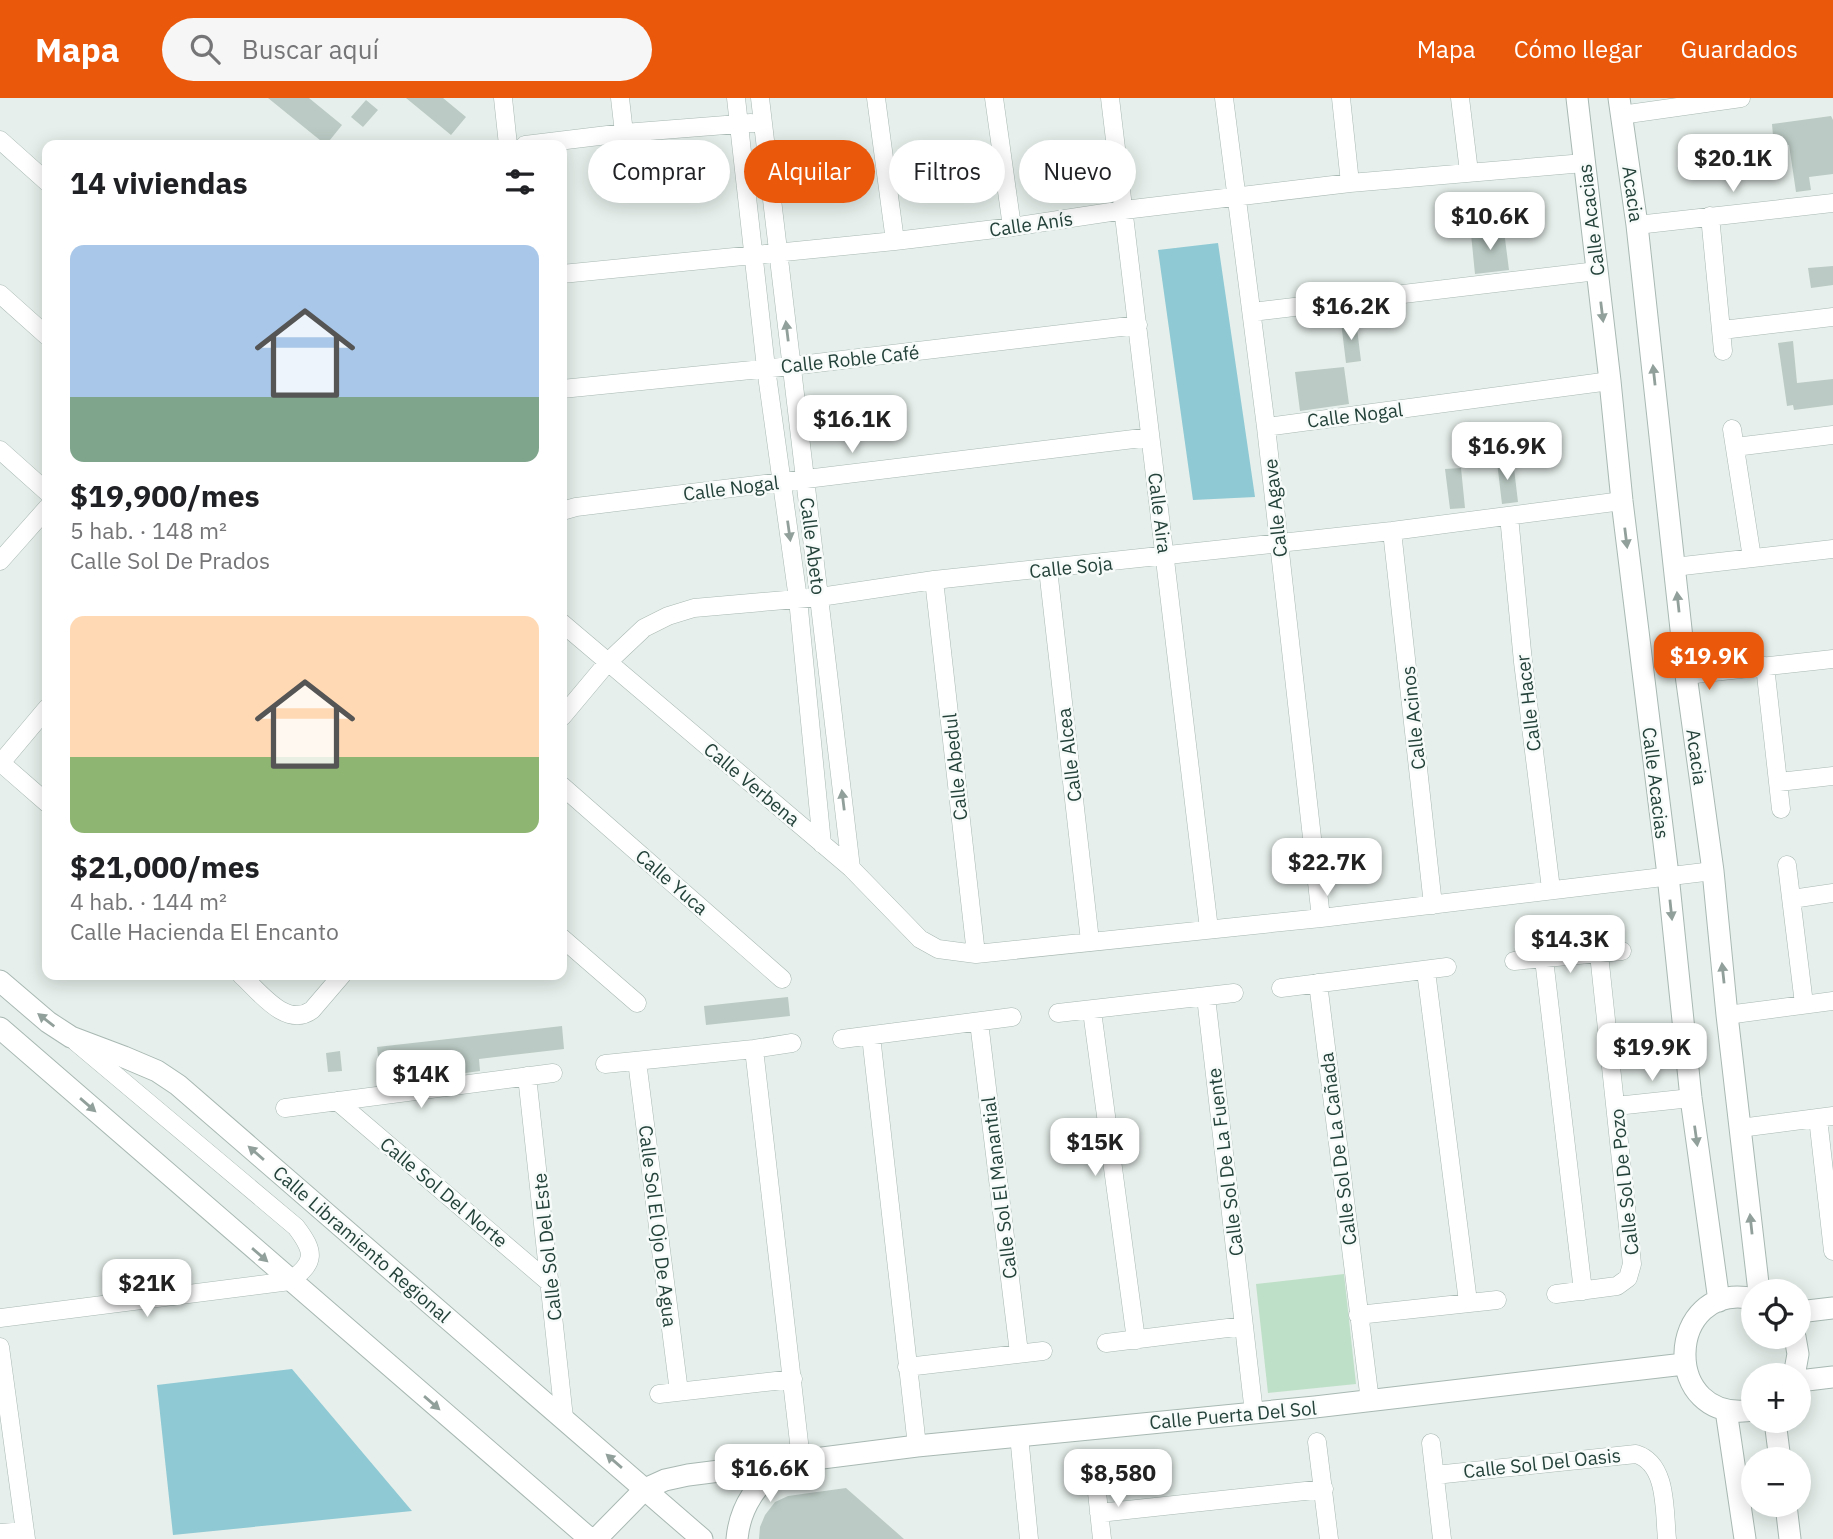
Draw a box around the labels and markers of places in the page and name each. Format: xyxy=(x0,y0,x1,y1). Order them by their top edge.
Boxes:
pin: $20.1K xyxy=(1676,134,1790,194)
pin: $10.6K xyxy=(1433,192,1547,252)
pin: $16.2K xyxy=(1294,282,1408,342)
pin: $16.1K xyxy=(795,396,909,455)
pin: $16.9K xyxy=(1450,422,1564,482)
pin: $19.9K xyxy=(1652,632,1766,692)
pin: $22.7K xyxy=(1270,838,1384,898)
pin: $14.3K xyxy=(1513,916,1627,975)
pin: $19.9K xyxy=(1595,1024,1709,1083)
pin: $14K xyxy=(380,1051,462,1110)
pin: $15K xyxy=(1054,1118,1136,1178)
pin: $21K xyxy=(106,1260,188,1319)
pin: $16.6K xyxy=(713,1444,827,1504)
pin: $8,580 xyxy=(1061,1450,1175,1509)

